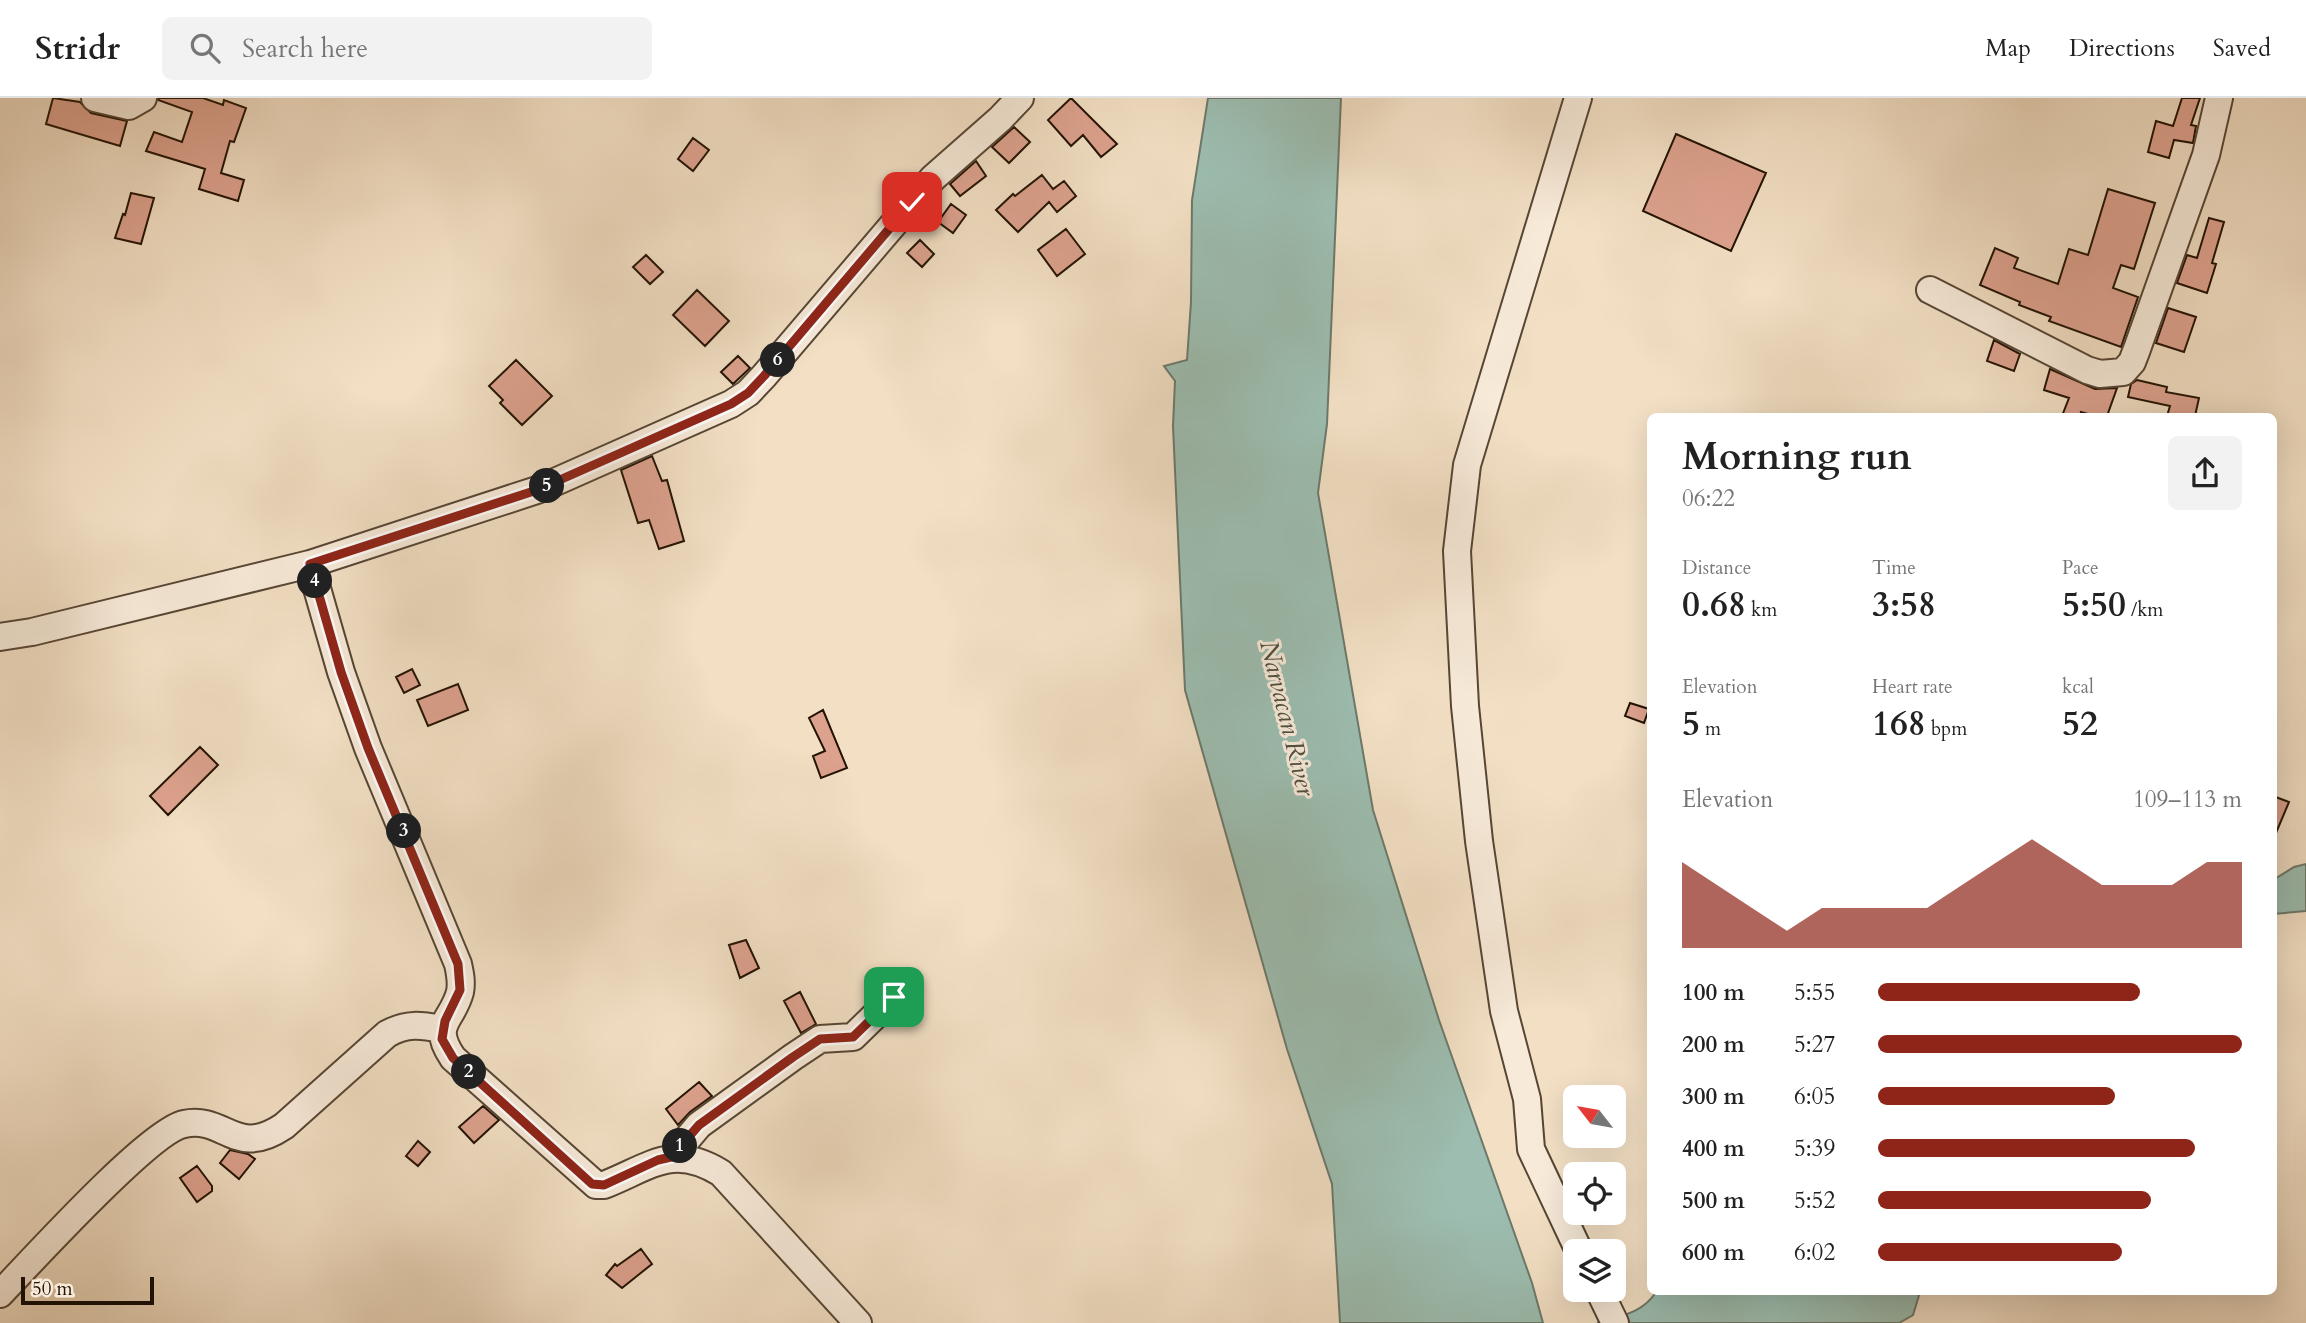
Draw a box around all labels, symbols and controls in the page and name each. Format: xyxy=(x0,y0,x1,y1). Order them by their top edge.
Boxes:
search box xyxy=(162,17,652,80)
text: Stridr xyxy=(35,26,120,71)
icon: search xyxy=(186,29,224,67)
text: Search here xyxy=(242,31,368,66)
text: Map xyxy=(1985,32,2031,65)
text: Directions xyxy=(2069,32,2175,65)
text: Saved xyxy=(2213,32,2271,65)
pin xyxy=(882,172,942,232)
icon: check xyxy=(893,183,931,221)
pin: 6 xyxy=(760,342,796,378)
text: 6 xyxy=(773,346,782,372)
text: Morning run xyxy=(1682,431,1912,483)
button: share xyxy=(2168,436,2242,510)
pin: 5 xyxy=(530,468,564,504)
text: 5 xyxy=(542,472,551,498)
text: 06:22 xyxy=(1682,483,1735,514)
text: Distance xyxy=(1682,555,1751,581)
text: Time xyxy=(1872,555,1916,581)
text: Pace xyxy=(2062,555,2099,581)
pin: 4 xyxy=(298,564,332,598)
text: 4 xyxy=(310,567,319,593)
text: 0.68 xyxy=(1682,581,1746,629)
text: 3:58 xyxy=(1872,581,1936,629)
text: 5:50 xyxy=(2062,581,2126,629)
text: km xyxy=(1746,597,1777,623)
text: /km xyxy=(2126,597,2163,623)
water label: Narvacan River xyxy=(1251,637,1324,801)
text: Elevation xyxy=(1682,674,1757,700)
text: Heart rate xyxy=(1872,674,1953,700)
text: kcal xyxy=(2062,674,2094,700)
text: 5 xyxy=(1682,700,1700,748)
text: 168 xyxy=(1872,700,1926,748)
text: 52 xyxy=(2062,700,2098,748)
text: m xyxy=(1700,716,1721,742)
text: bpm xyxy=(1926,716,1967,742)
text: Elevation xyxy=(1682,784,1773,815)
text: 109–113 m xyxy=(2133,784,2242,815)
pin: 3 xyxy=(386,814,422,848)
text: 3 xyxy=(399,817,408,843)
pin xyxy=(864,967,924,1027)
text: 100 m xyxy=(1682,977,1745,1008)
text: 5:55 xyxy=(1794,977,1835,1008)
icon: arrive xyxy=(875,978,913,1016)
text: 200 m xyxy=(1682,1029,1745,1060)
text: 5:27 xyxy=(1794,1029,1835,1060)
pin: 2 xyxy=(452,1054,486,1090)
text: 2 xyxy=(464,1058,473,1084)
text: 300 m xyxy=(1682,1081,1745,1112)
text: 6:05 xyxy=(1794,1081,1835,1112)
north arrow xyxy=(1563,1085,1626,1148)
map controls xyxy=(1563,1085,1626,1302)
pin: 1 xyxy=(662,1128,698,1164)
text: 1 xyxy=(675,1132,684,1158)
text: 400 m xyxy=(1682,1133,1745,1164)
text: 5:39 xyxy=(1794,1133,1835,1164)
button: locate xyxy=(1563,1162,1626,1225)
text: 500 m xyxy=(1682,1185,1745,1216)
text: 5:52 xyxy=(1794,1185,1835,1216)
text: 600 m xyxy=(1682,1237,1745,1268)
text: 6:02 xyxy=(1794,1237,1835,1268)
button: layers xyxy=(1563,1239,1626,1302)
scale bar xyxy=(21,1274,154,1306)
text: 50 m xyxy=(32,1276,73,1302)

